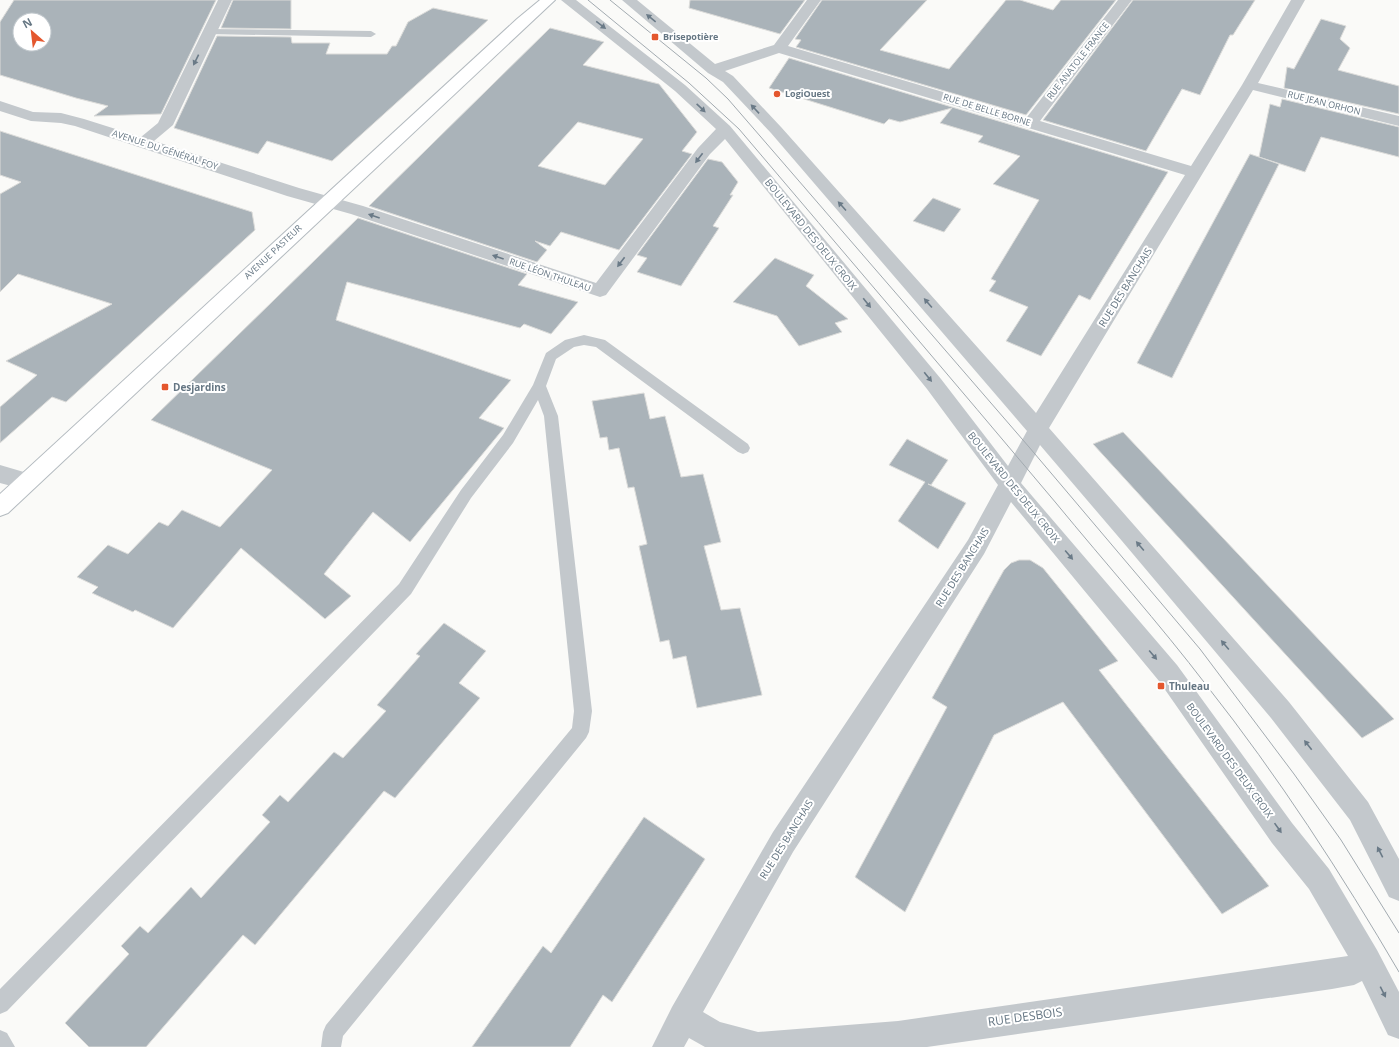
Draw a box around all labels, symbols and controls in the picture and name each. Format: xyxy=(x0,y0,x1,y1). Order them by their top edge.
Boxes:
north arrow xyxy=(12,12,52,52)
one-way arrow xyxy=(646,13,657,22)
text: N xyxy=(20,14,35,31)
street label: RUE ANATOLE FRANCE xyxy=(1043,19,1112,102)
one-way arrow xyxy=(596,21,606,29)
place label: Brisepotière xyxy=(663,30,718,43)
marker: Brisepotière xyxy=(650,32,660,42)
one-way arrow xyxy=(193,55,199,66)
place label: LogiOuest xyxy=(785,87,830,100)
street label: RUE JEAN ORHON xyxy=(1286,87,1362,118)
marker: LogiOuest xyxy=(772,89,782,99)
street label: RUE DE BELLE BORNE xyxy=(942,90,1033,129)
one-way arrow xyxy=(696,103,706,112)
one-way arrow xyxy=(751,103,760,114)
street label: AVENUE DU GÉNÉRAL FOY xyxy=(111,126,221,173)
one-way arrow xyxy=(695,153,703,163)
street label: BOULEVARD DES DEUX CROIX xyxy=(762,176,860,293)
one-way arrow xyxy=(837,200,846,211)
one-way arrow xyxy=(368,212,380,218)
street label: AVENUE PASTEUR xyxy=(241,221,305,282)
street label: RUE DES BANCHAIS xyxy=(1095,245,1155,329)
one-way arrow xyxy=(491,254,503,260)
street label: RUE LÉON THULEAU xyxy=(508,254,593,295)
one-way arrow xyxy=(617,257,625,268)
one-way arrow xyxy=(862,297,871,308)
one-way arrow xyxy=(923,298,933,308)
one-way arrow xyxy=(923,371,932,382)
place label: Desjardins xyxy=(173,380,226,394)
marker: Desjardins xyxy=(160,382,170,392)
street label: BOULEVARD DES DEUX CROIX xyxy=(965,429,1063,546)
street label: RUE DES BANCHAIS xyxy=(932,525,992,609)
one-way arrow xyxy=(1136,541,1145,552)
one-way arrow xyxy=(1064,550,1073,561)
one-way arrow xyxy=(1220,640,1229,651)
one-way arrow xyxy=(1148,649,1157,660)
place label: Thuleau xyxy=(1169,679,1210,693)
marker: Thuleau xyxy=(1156,681,1166,691)
street label: BOULEVARD DES DEUX CROIX xyxy=(1184,700,1277,820)
one-way arrow xyxy=(1303,740,1312,751)
street label: RUE DES BANCHAIS xyxy=(756,797,816,881)
one-way arrow xyxy=(1274,823,1282,833)
one-way arrow xyxy=(1377,847,1384,858)
one-way arrow xyxy=(1380,986,1386,998)
street label: RUE DESBOIS xyxy=(987,1003,1063,1030)

